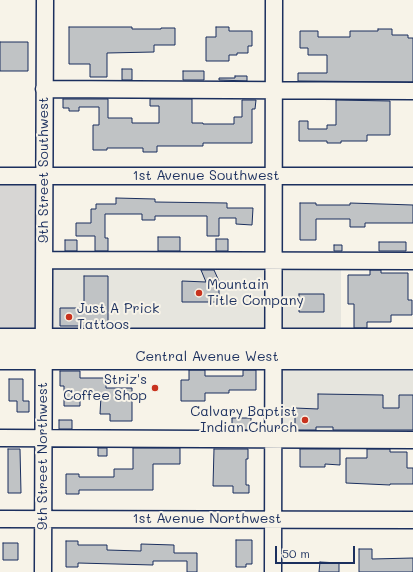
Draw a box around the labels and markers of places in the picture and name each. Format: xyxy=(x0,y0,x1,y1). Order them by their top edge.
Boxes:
place label: Mountain Title Company xyxy=(207,277,304,310)
marker: Mountain Title Company xyxy=(194,288,204,298)
place label: Just A Prick Tattoos xyxy=(77,301,159,334)
marker: Just A Prick Tattoos xyxy=(64,312,74,322)
place label: Striz's Coffee Shop xyxy=(63,372,147,404)
marker: Striz's Coffee Shop xyxy=(150,383,160,393)
place label: Calvary Baptist Indian Church xyxy=(190,404,297,436)
marker: Calvary Baptist Indian Church xyxy=(300,415,310,425)

